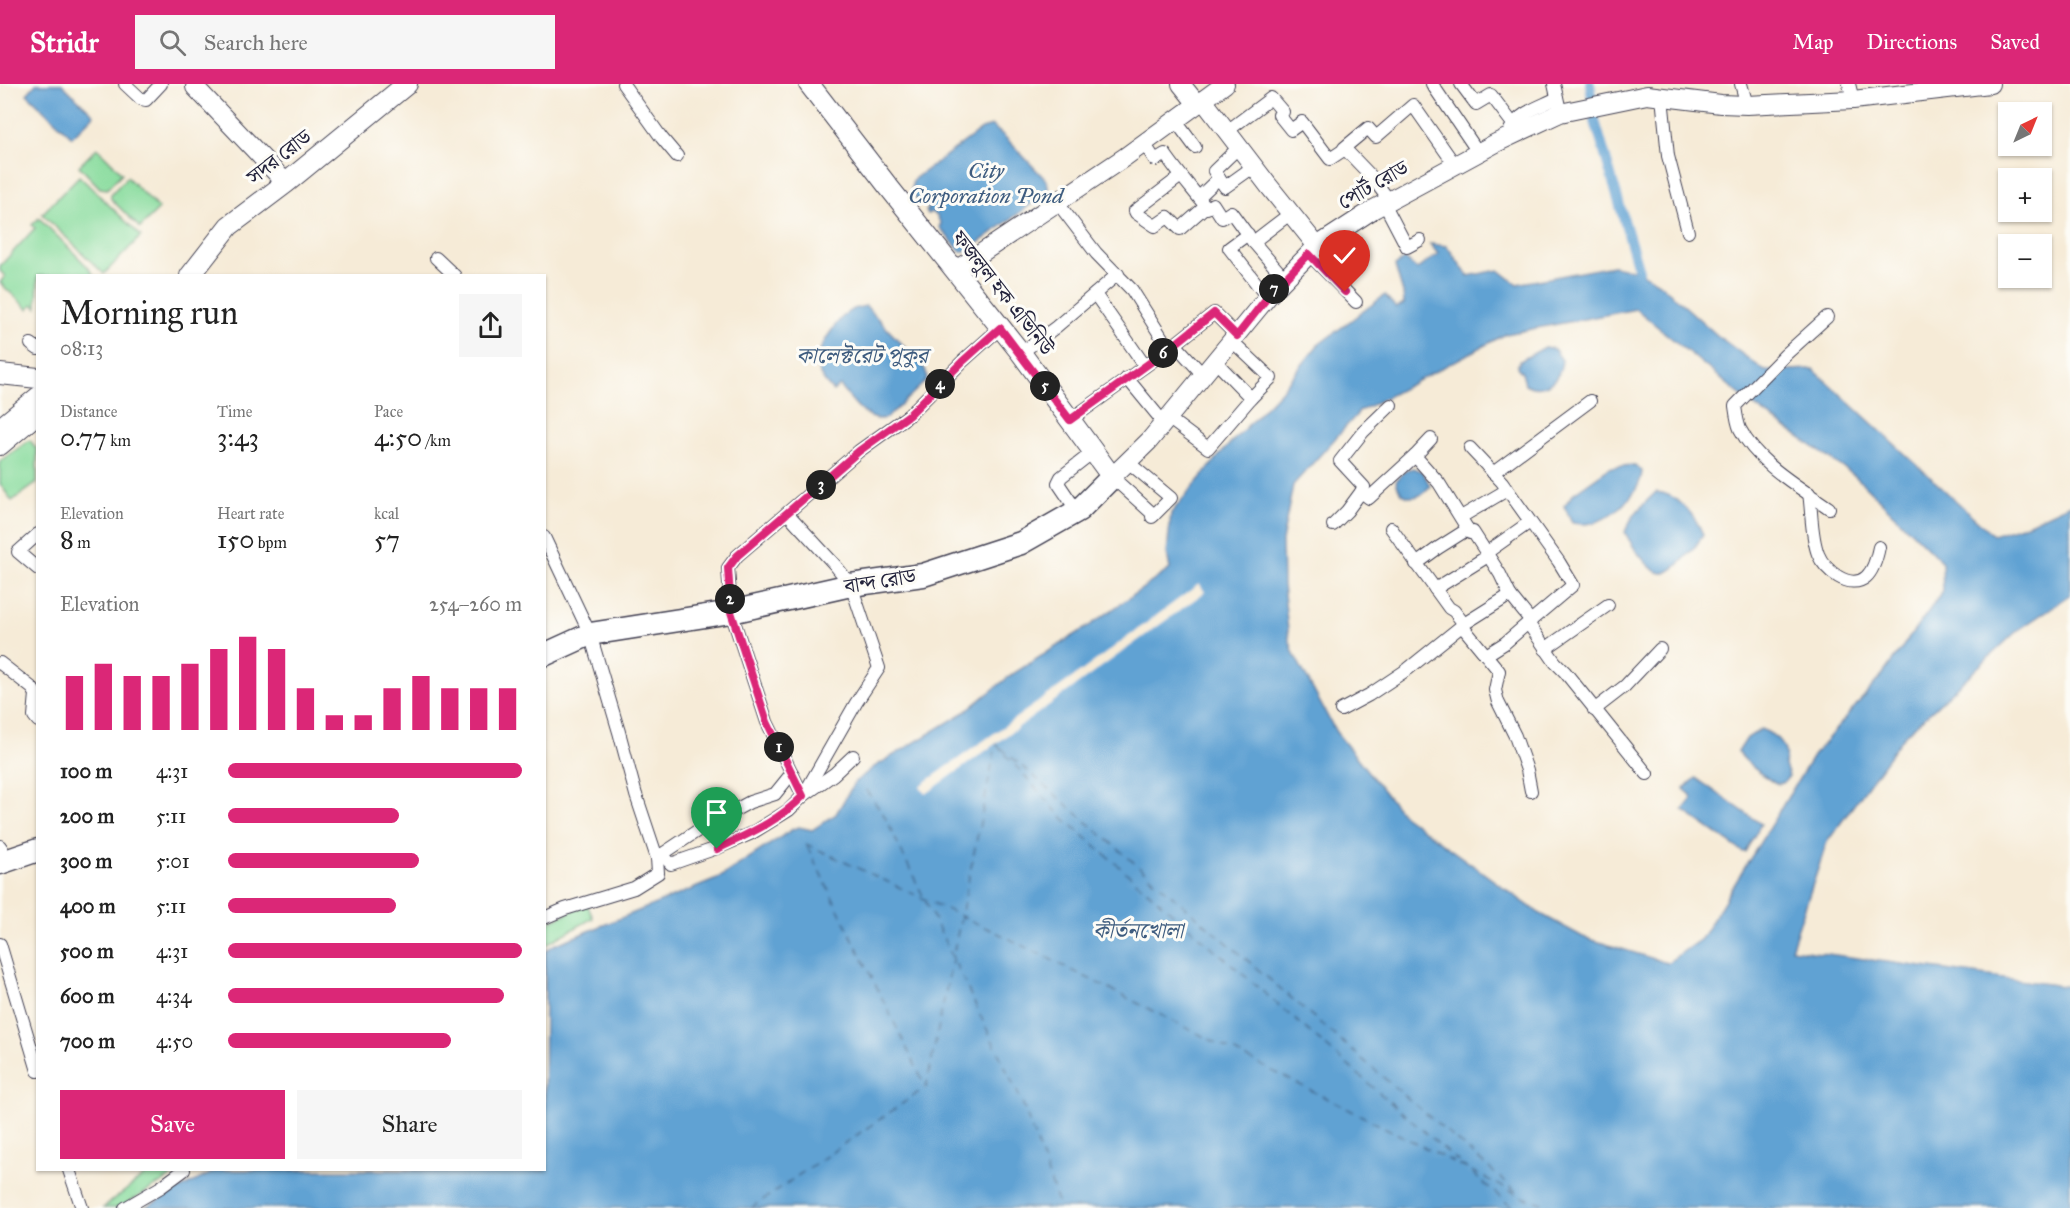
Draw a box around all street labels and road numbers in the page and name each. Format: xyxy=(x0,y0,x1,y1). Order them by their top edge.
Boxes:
street label: সদর রোড xyxy=(241,123,317,191)
street label: পোর্ট রোড xyxy=(1333,154,1414,216)
street label: ফজলুল হক এভিনিউ xyxy=(946,225,1060,361)
street label: বান্দ রোড xyxy=(841,562,919,600)

